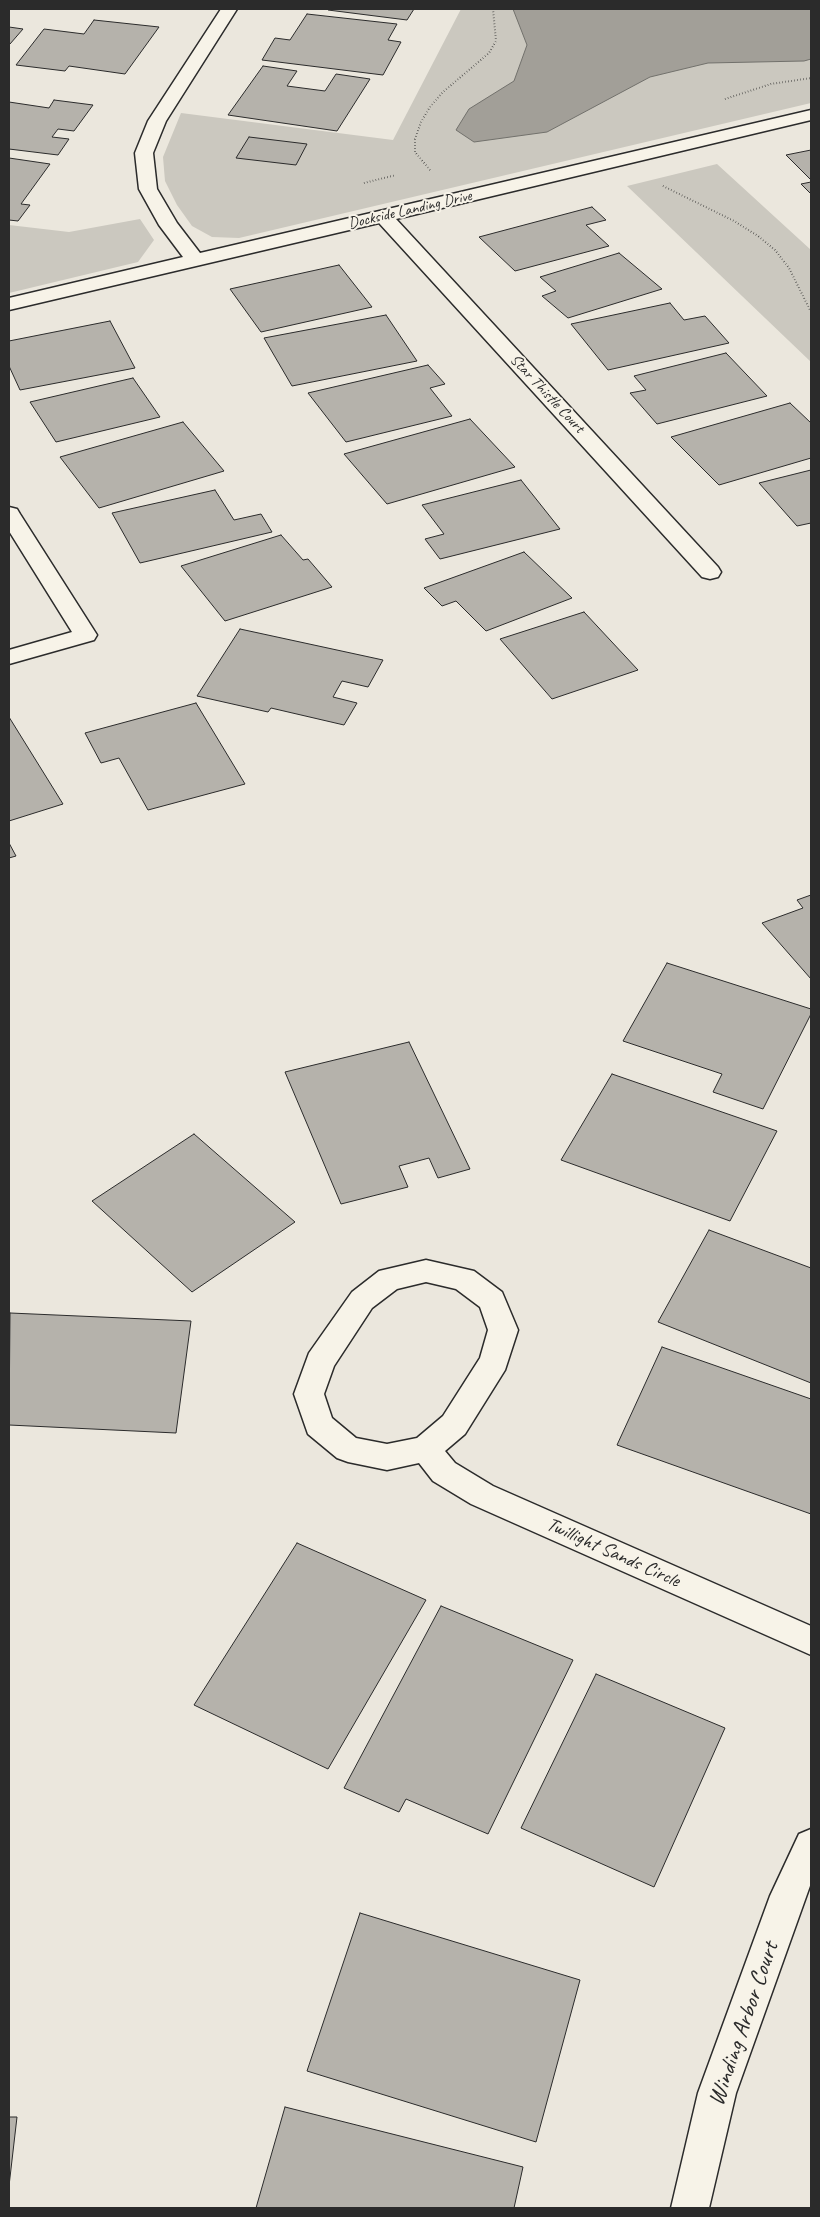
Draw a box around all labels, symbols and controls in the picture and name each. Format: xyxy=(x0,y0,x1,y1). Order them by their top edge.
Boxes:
street label: Dockside Landing Drive xyxy=(346,186,474,234)
street label: Star Thistle Court xyxy=(506,351,588,437)
street label: Twillight Sands Circle xyxy=(543,1513,683,1593)
street label: Winding Arbor Court xyxy=(702,1938,786,2110)

